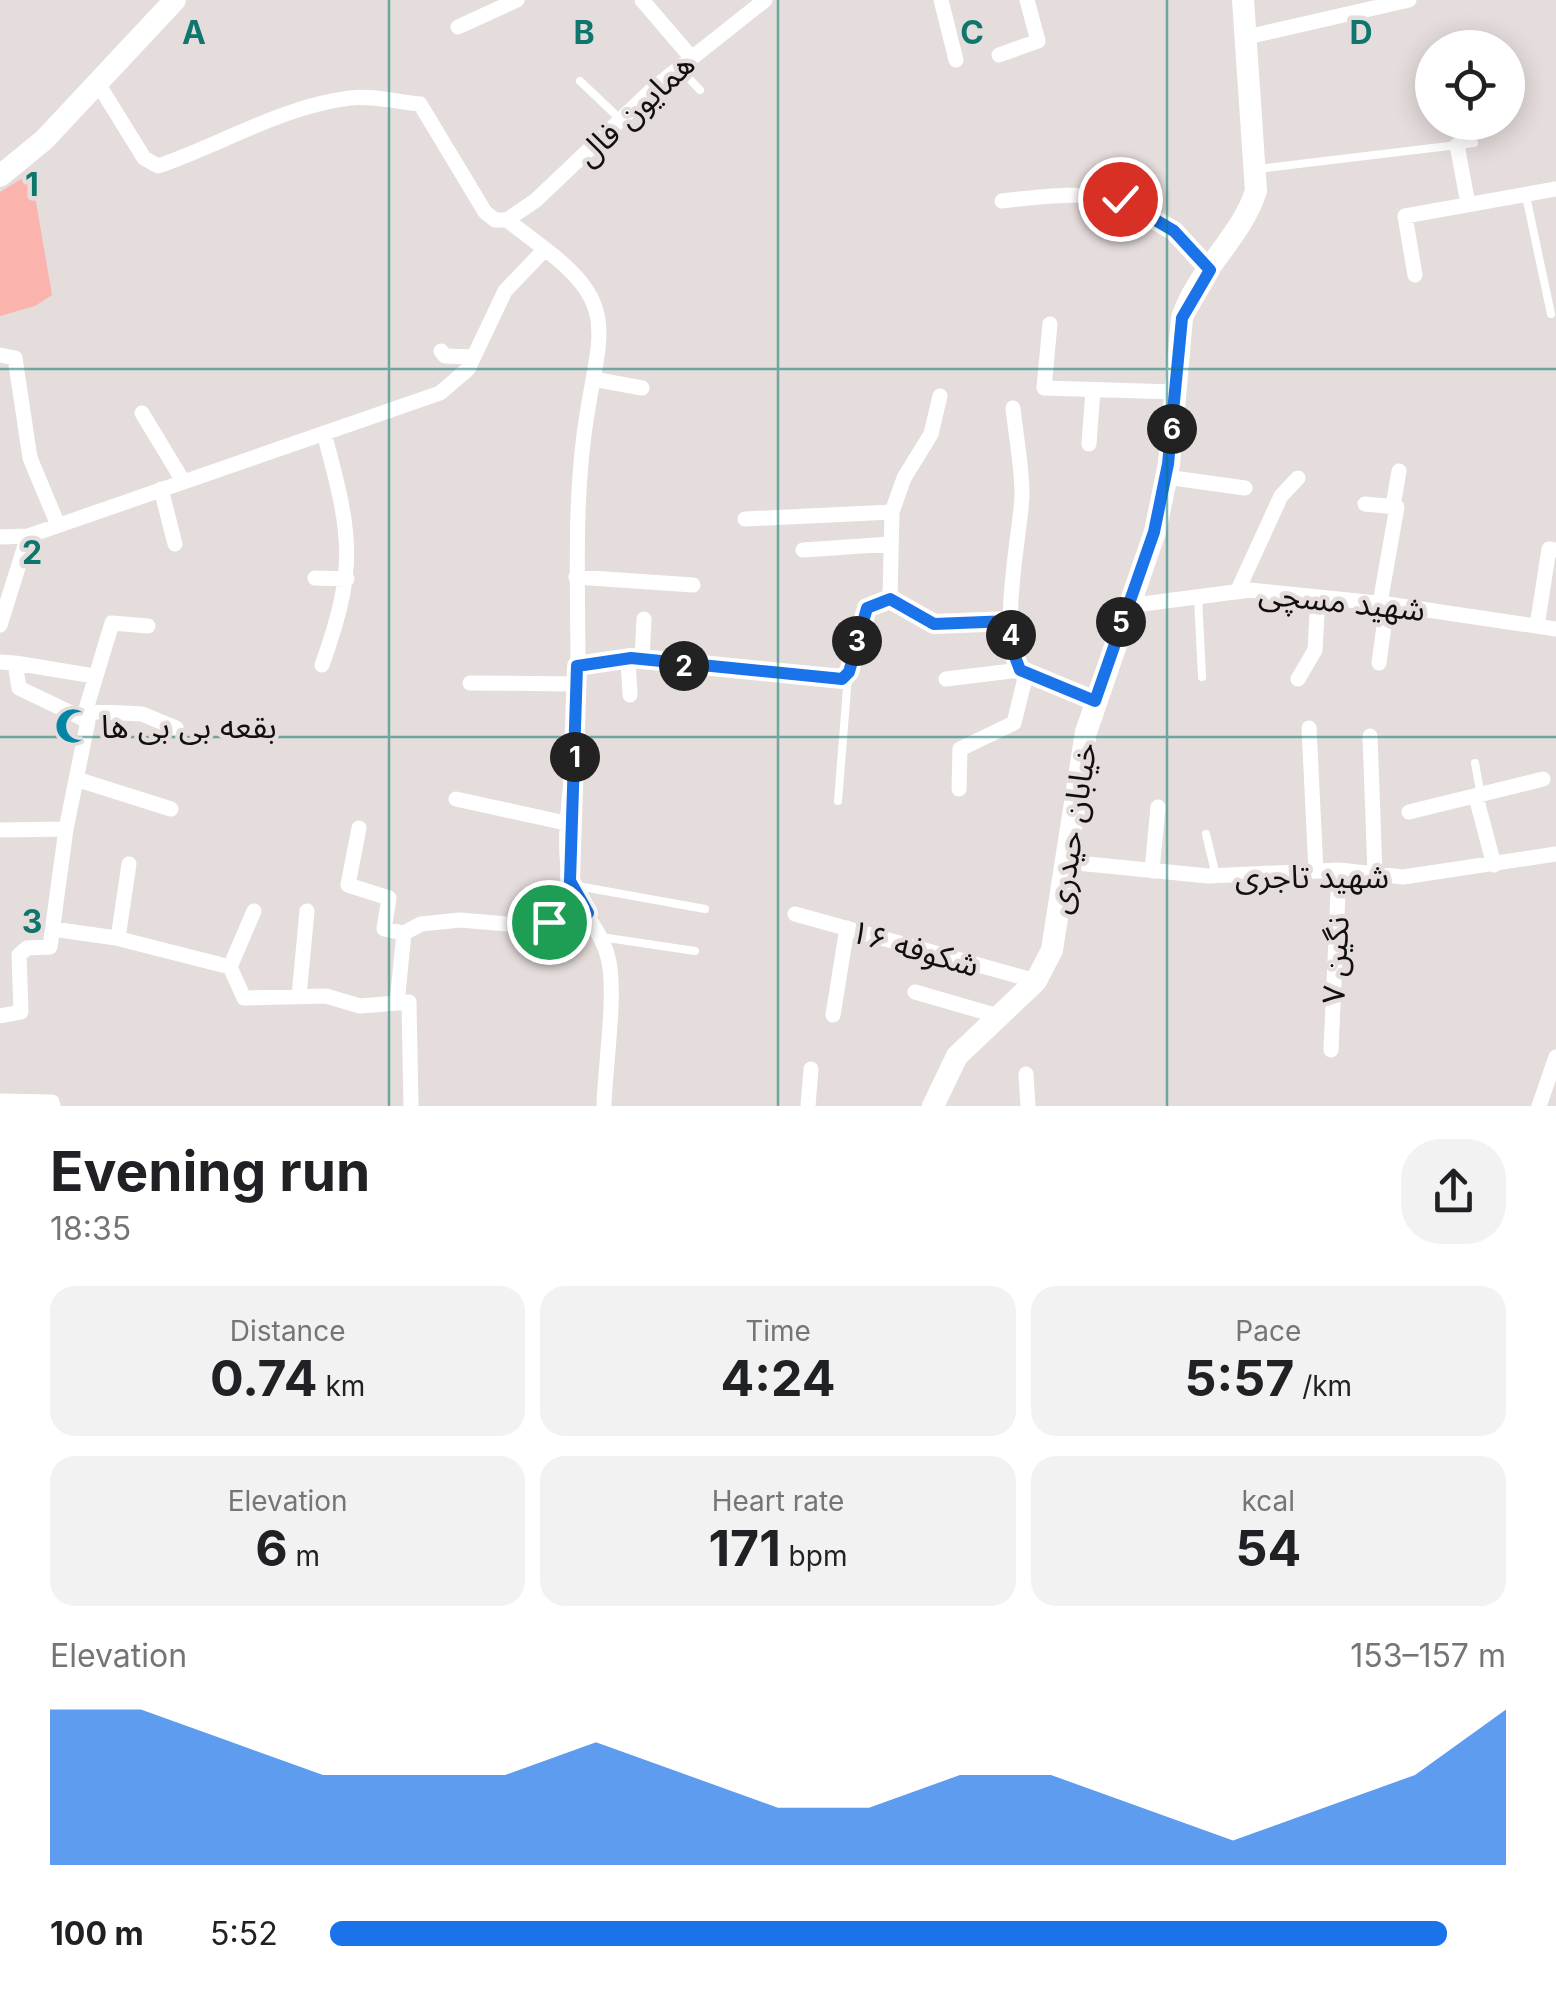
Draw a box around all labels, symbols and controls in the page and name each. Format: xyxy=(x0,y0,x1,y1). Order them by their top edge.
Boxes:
text: A xyxy=(182,13,206,52)
text: B xyxy=(573,13,595,52)
text: C xyxy=(960,13,984,52)
text: D xyxy=(1349,13,1373,52)
map controls xyxy=(1415,30,1525,140)
button: locate xyxy=(1415,30,1525,140)
street label: همایون فال xyxy=(568,44,702,174)
pin xyxy=(1078,157,1163,242)
text: 1 xyxy=(25,165,39,204)
icon: check xyxy=(1093,172,1148,227)
pin: 6 xyxy=(1147,404,1197,454)
text: 6 xyxy=(1163,412,1181,446)
text: 2 xyxy=(22,533,42,572)
street label: شهید مسچی xyxy=(1257,573,1427,630)
pin: 5 xyxy=(1096,597,1146,647)
text: 5 xyxy=(1112,605,1130,639)
pin: 4 xyxy=(986,610,1036,660)
pin: 3 xyxy=(832,616,882,666)
text: 4 xyxy=(1002,618,1020,652)
text: 3 xyxy=(848,624,866,658)
pin: 2 xyxy=(659,641,709,691)
text: 2 xyxy=(675,649,693,683)
mosque icon: بقعه بی بی ها xyxy=(54,707,92,745)
place label: بقعه بی بی ها xyxy=(101,707,277,746)
pin: 1 xyxy=(550,732,600,782)
text: 1 xyxy=(569,740,581,774)
street label: خیابان حیدری xyxy=(1039,740,1105,916)
street label: شهید تاجری xyxy=(1235,857,1389,896)
pin xyxy=(507,880,592,965)
icon: arrive xyxy=(522,895,577,950)
text: 3 xyxy=(22,902,42,941)
street label: شکوفه ۱۶ xyxy=(846,911,984,985)
street label: نگین ۷ xyxy=(1313,915,1357,1005)
text: Evening run xyxy=(50,1138,370,1204)
button: share xyxy=(1401,1139,1506,1244)
text: 18:35 xyxy=(50,1209,131,1248)
text: Distance xyxy=(230,1314,345,1348)
text: Time xyxy=(745,1314,811,1348)
text: Pace xyxy=(1235,1314,1301,1348)
text: 0.74 xyxy=(210,1348,318,1408)
text: 4:24 xyxy=(720,1348,836,1408)
text: 5:57 xyxy=(1185,1348,1294,1408)
text: km xyxy=(318,1369,365,1403)
text: /km xyxy=(1294,1369,1352,1403)
text: Elevation xyxy=(228,1484,348,1518)
text: Heart rate xyxy=(712,1484,844,1518)
text: kcal xyxy=(1242,1484,1295,1518)
text: 6 xyxy=(255,1518,288,1578)
text: 171 xyxy=(709,1518,781,1578)
text: 54 xyxy=(1235,1518,1301,1578)
text: m xyxy=(288,1539,320,1573)
text: bpm xyxy=(781,1539,847,1573)
text: Elevation xyxy=(50,1636,187,1675)
text: 153–157 m xyxy=(1350,1636,1506,1675)
text: 100 m xyxy=(50,1914,144,1953)
text: 5:52 xyxy=(210,1914,278,1953)

